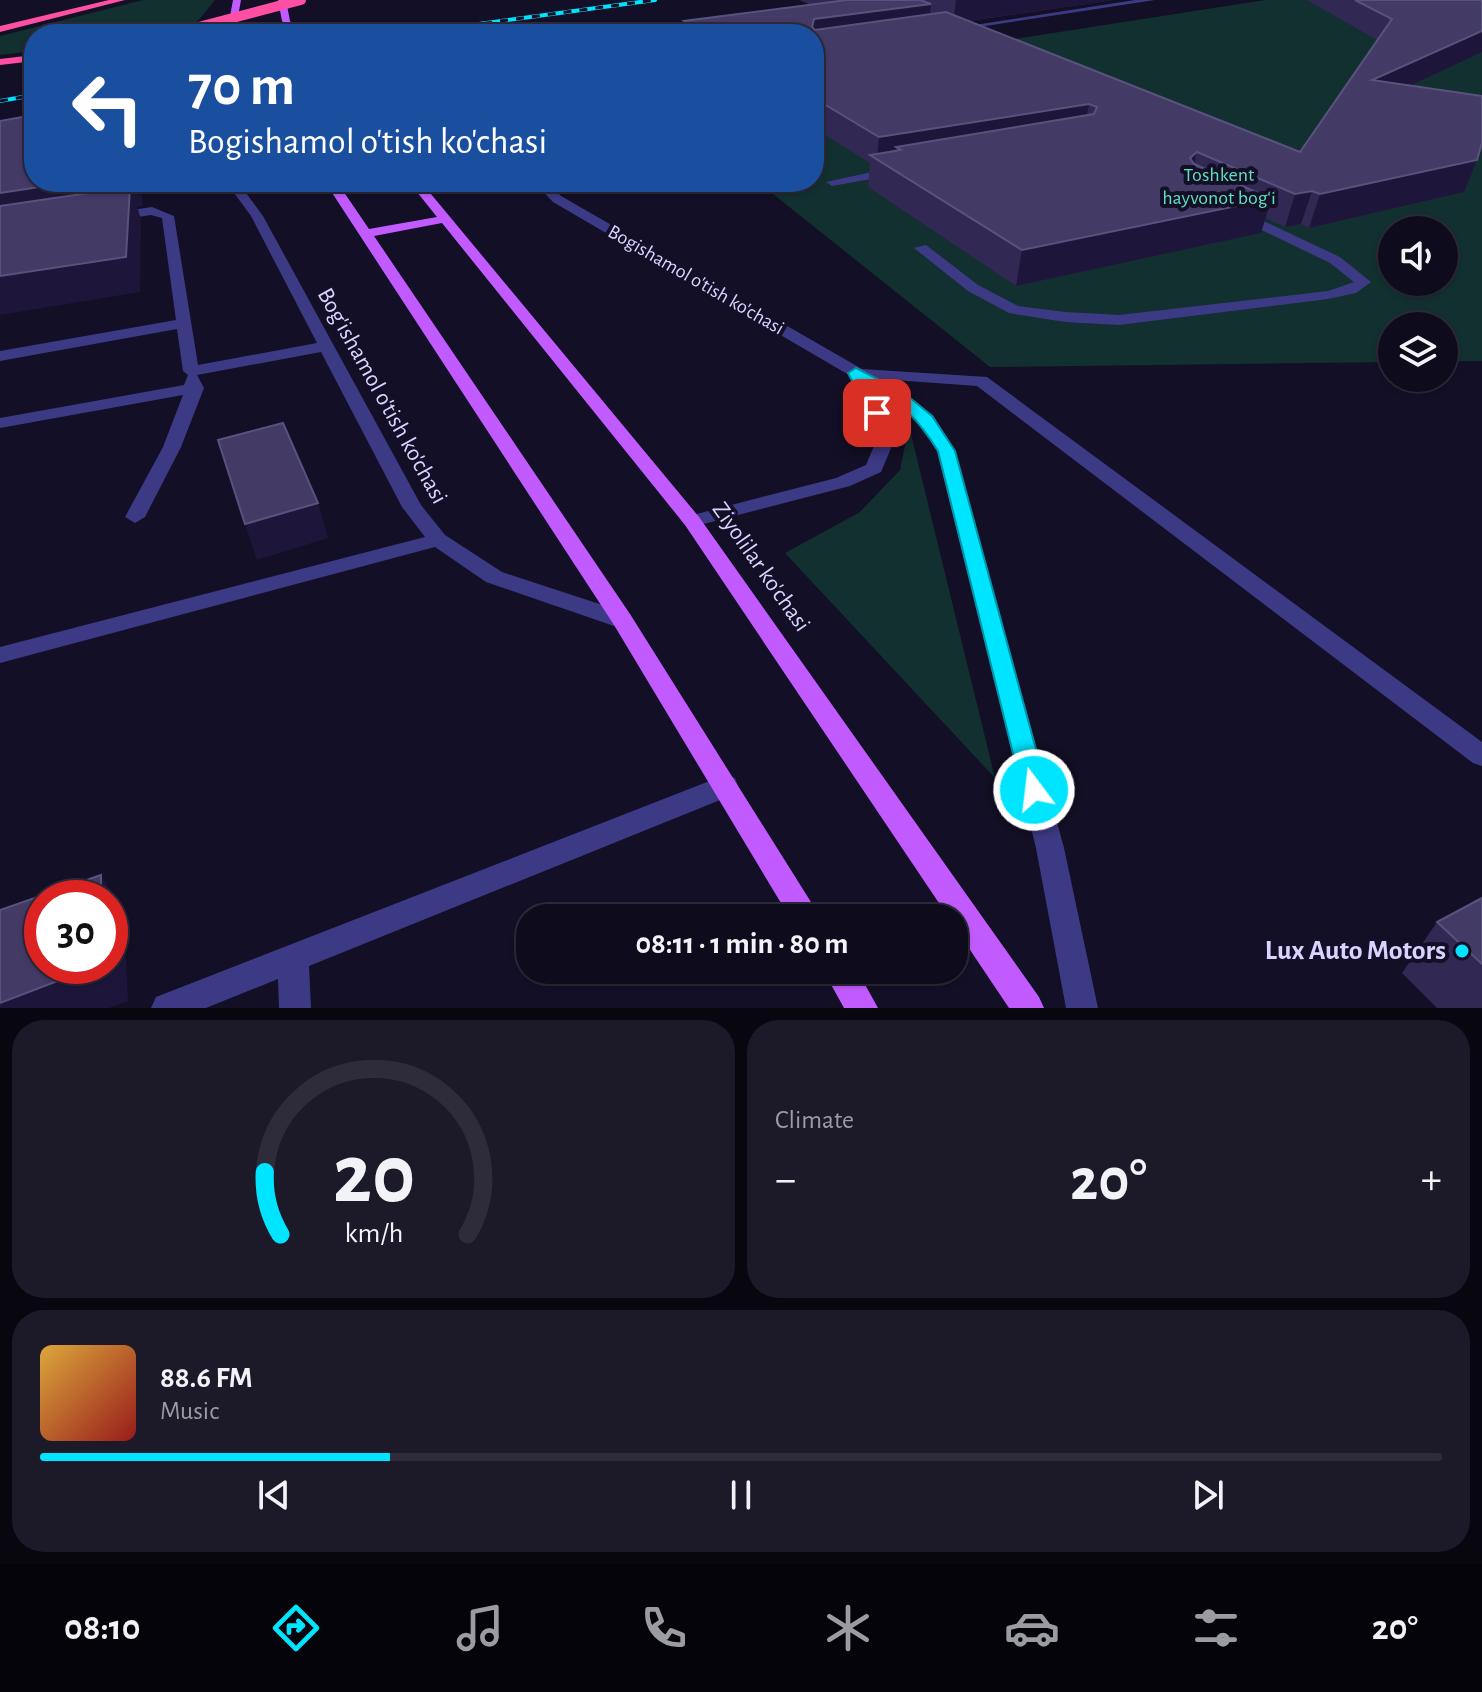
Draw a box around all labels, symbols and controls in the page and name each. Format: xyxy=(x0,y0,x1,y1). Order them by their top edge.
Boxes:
icon: left xyxy=(56,56,160,160)
text: 70 m xyxy=(188,59,295,115)
text: Bogishamol o'tish ko'chasi xyxy=(188,124,547,160)
park label: Toshkent hayvonot bogʻi xyxy=(1162,165,1276,208)
map controls xyxy=(1378,216,1458,392)
button: sound xyxy=(1378,216,1458,296)
street label: Bogishamol o'tish ko'chasi xyxy=(605,221,787,339)
street label: Bog'ishamol o'tish ko'chasi xyxy=(313,284,451,508)
button: layers xyxy=(1378,312,1458,392)
pin xyxy=(843,379,911,447)
icon: arrive xyxy=(855,391,899,435)
street label: Ziyolilar ko'chasi xyxy=(708,498,814,636)
position arrow xyxy=(992,748,1076,832)
speed limit sign: 30 xyxy=(24,880,128,984)
text: 08:11 · 1 min · 80 m xyxy=(635,929,849,959)
place label: Lux Auto Motors xyxy=(1265,937,1446,965)
marker: Lux Auto Motors xyxy=(1453,942,1471,960)
text: Climate xyxy=(775,1107,854,1133)
text: 20 xyxy=(332,1134,415,1218)
text: 20° xyxy=(1070,1151,1147,1211)
text: − xyxy=(775,1158,796,1202)
text: + xyxy=(1421,1158,1442,1202)
text: km/h xyxy=(344,1219,403,1248)
text: 88.6 FM xyxy=(160,1363,253,1393)
text: Music xyxy=(160,1398,219,1424)
icon: previous xyxy=(252,1473,296,1517)
icon: pause xyxy=(719,1473,763,1517)
icon: next xyxy=(1186,1473,1230,1517)
icon: directions xyxy=(268,1600,324,1656)
icon: music xyxy=(452,1600,508,1656)
icon: phone xyxy=(636,1600,692,1656)
icon: climate xyxy=(820,1600,876,1656)
icon: car xyxy=(1004,1600,1060,1656)
icon: filters xyxy=(1188,1600,1244,1656)
text: 08:10 xyxy=(64,1610,140,1646)
text: 20° xyxy=(1372,1610,1418,1646)

